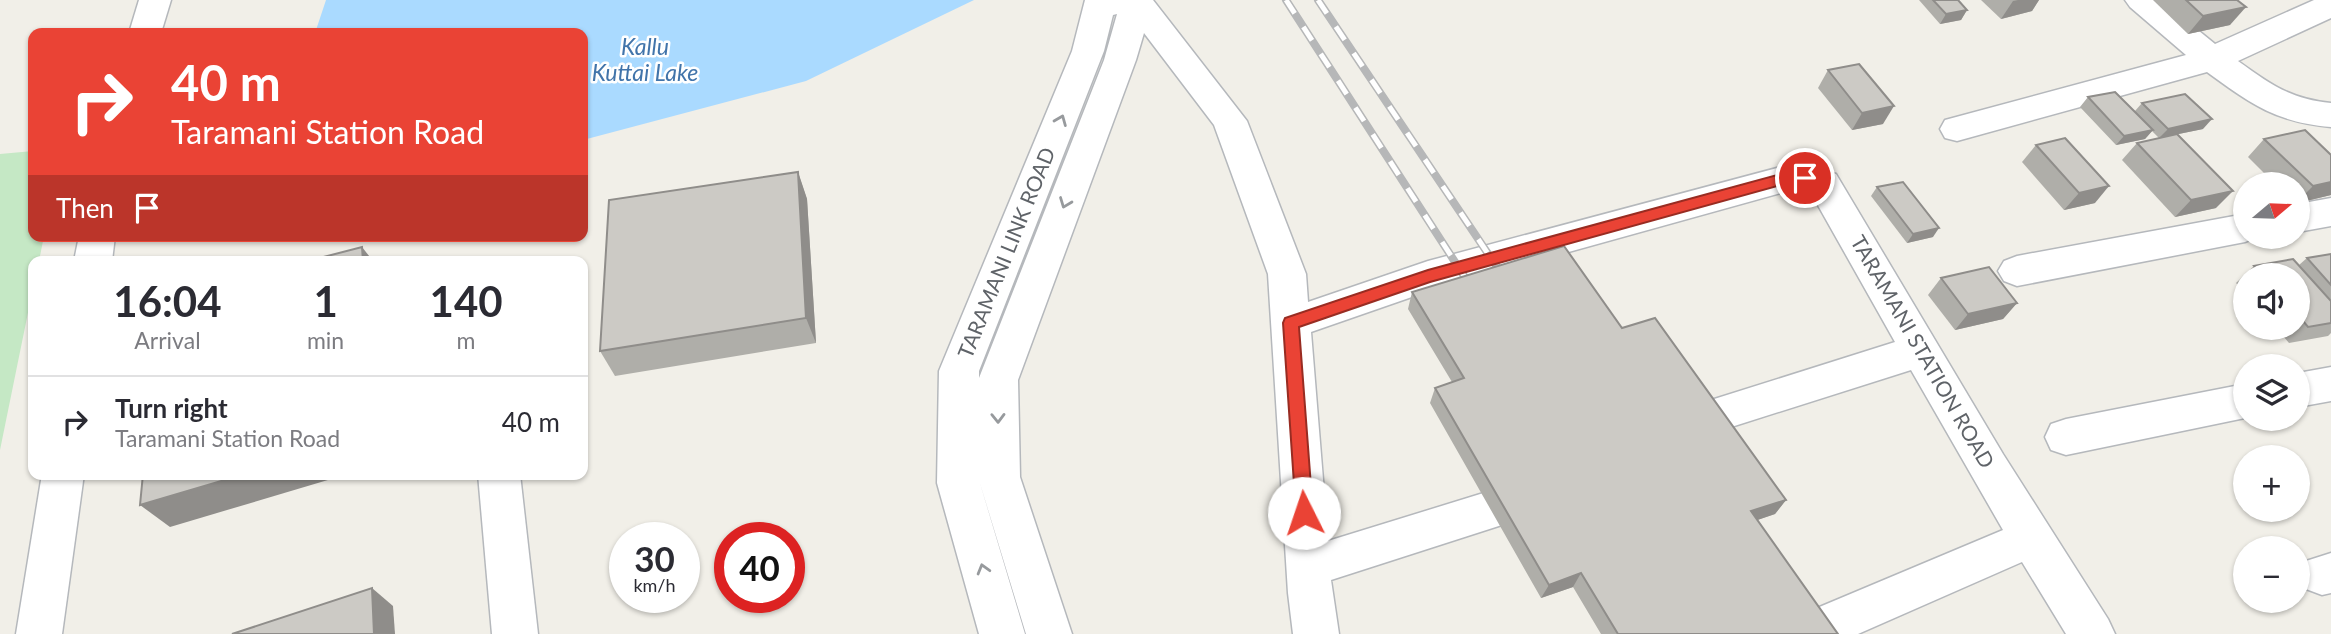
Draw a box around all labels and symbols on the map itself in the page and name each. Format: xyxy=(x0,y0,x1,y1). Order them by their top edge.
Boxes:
water label: Kallu Kuttai Lake xyxy=(592,32,698,86)
one-way arrow xyxy=(1052,114,1066,126)
street label: TARAMANI LINK ROAD xyxy=(952,143,1059,361)
pin xyxy=(1775,148,1835,208)
north arrow xyxy=(2233,172,2310,248)
one-way arrow xyxy=(1060,196,1074,208)
street label: TARAMANI STATION ROAD xyxy=(1846,230,2000,472)
one-way arrow xyxy=(990,413,1006,423)
position arrow xyxy=(1267,476,1341,550)
speed limit sign: 40 xyxy=(714,522,805,613)
one-way arrow xyxy=(976,563,991,575)

